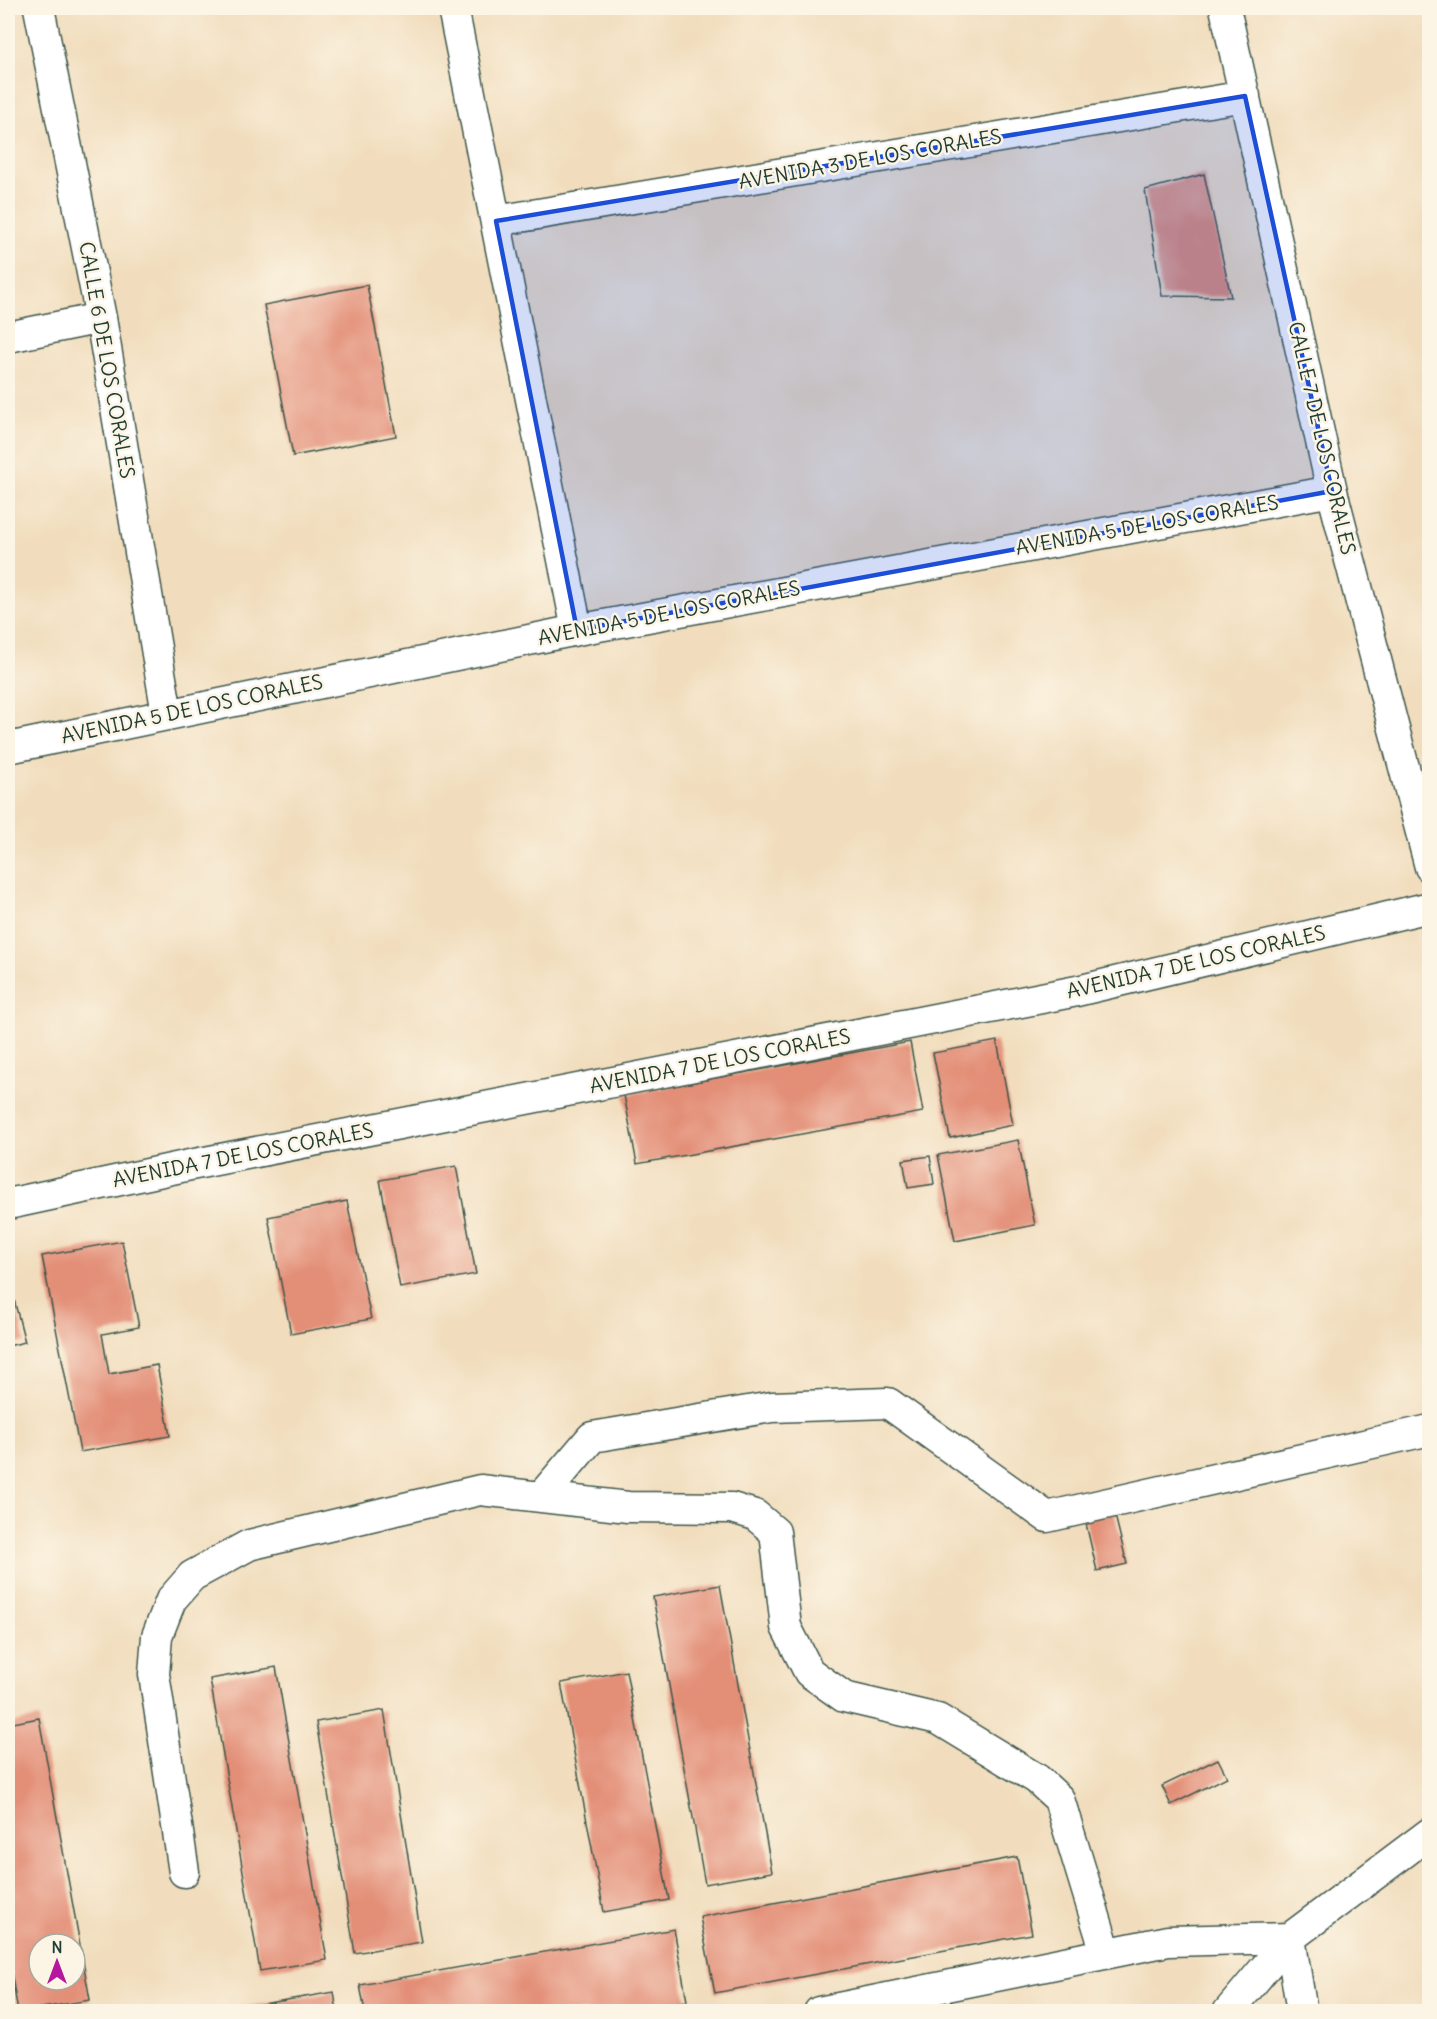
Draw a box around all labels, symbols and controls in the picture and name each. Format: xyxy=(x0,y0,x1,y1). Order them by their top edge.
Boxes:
street label: AVENIDA 3 DE LOS CORALES xyxy=(737,123,1003,194)
street label: CALLE 6 DE LOS CORALES xyxy=(74,239,141,480)
street label: CALLE 7 DE LOS CORALES xyxy=(1283,319,1361,557)
street label: AVENIDA 5 DE LOS CORALES xyxy=(1013,489,1280,560)
street label: AVENIDA 5 DE LOS CORALES xyxy=(536,575,802,650)
street label: AVENIDA 5 DE LOS CORALES xyxy=(59,669,325,748)
street label: AVENIDA 7 DE LOS CORALES xyxy=(1064,920,1328,1003)
street label: AVENIDA 7 DE LOS CORALES xyxy=(587,1023,852,1098)
street label: AVENIDA 7 DE LOS CORALES xyxy=(110,1117,375,1192)
north arrow xyxy=(27,1932,87,1992)
text: N xyxy=(51,1937,63,1957)

